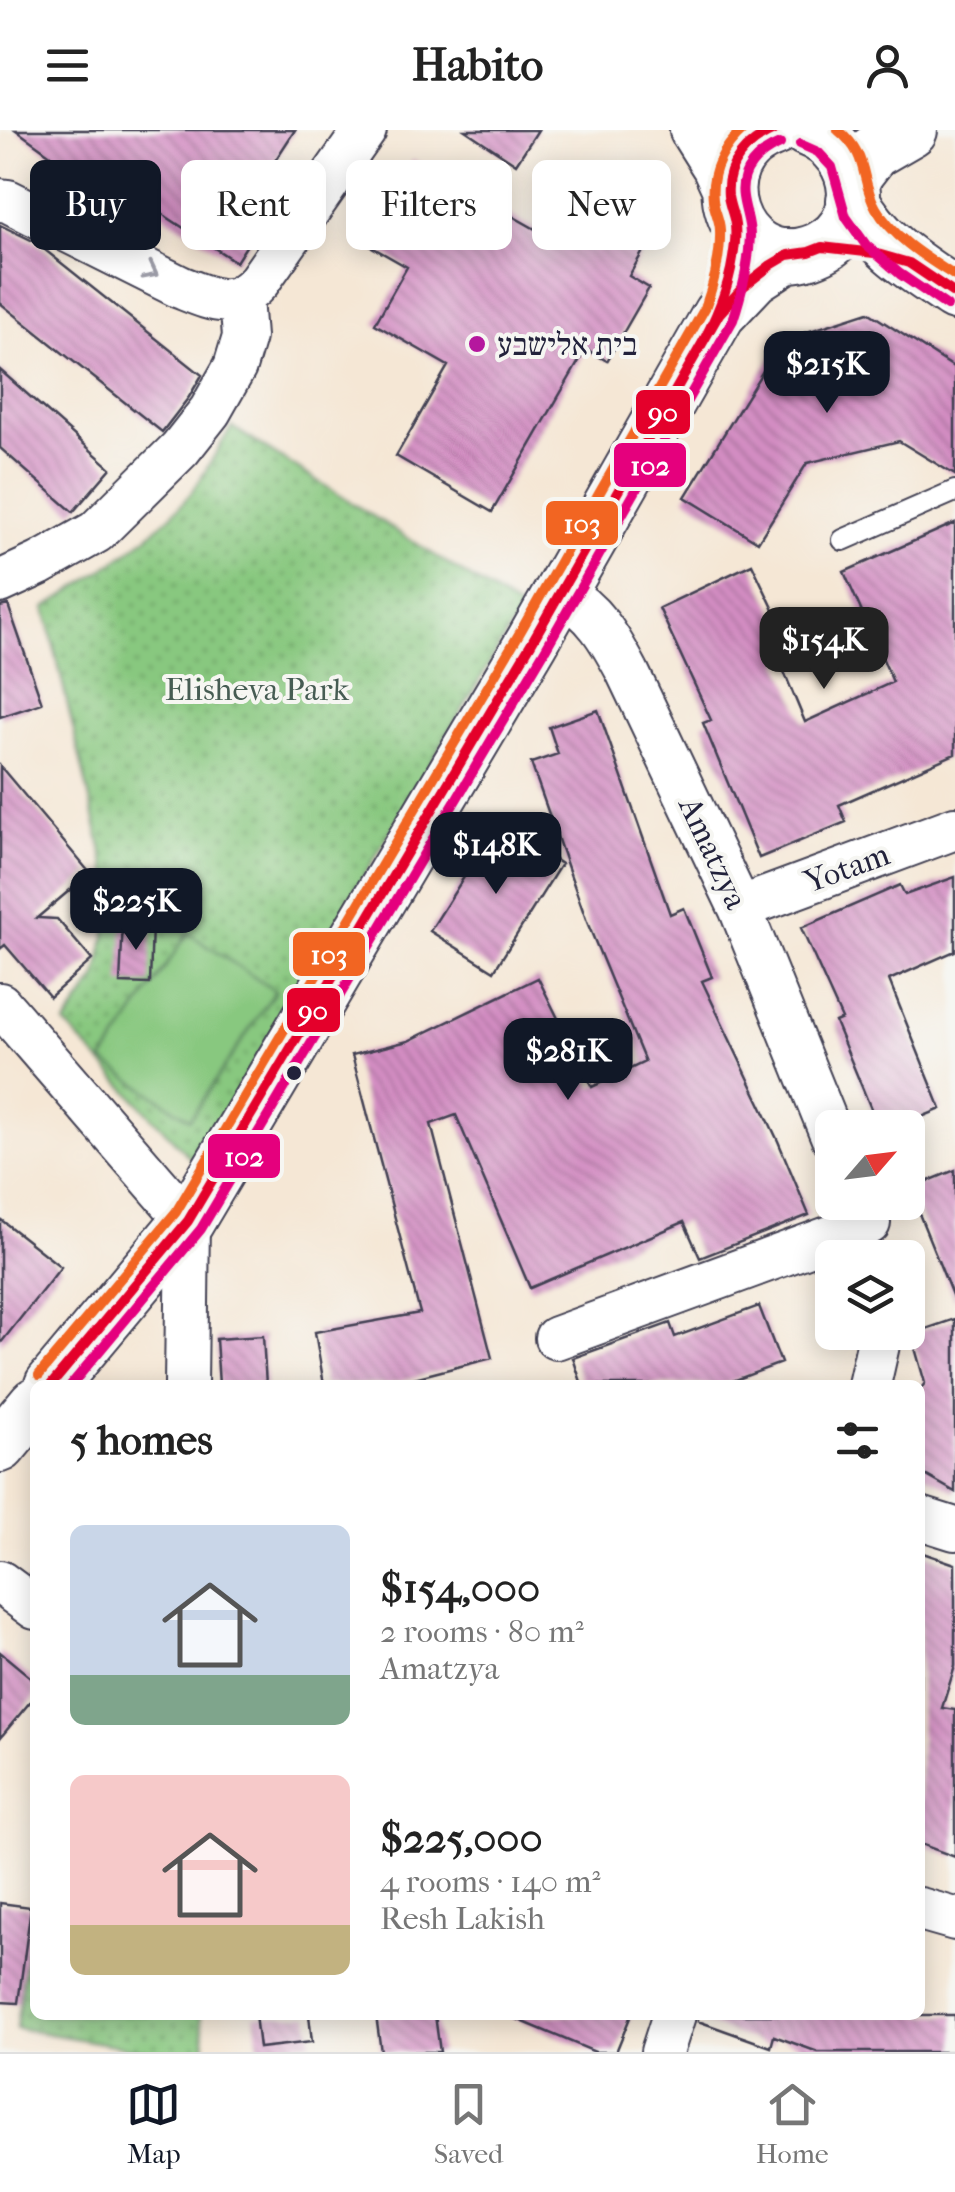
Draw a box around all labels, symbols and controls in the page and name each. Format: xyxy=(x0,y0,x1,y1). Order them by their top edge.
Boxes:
icon: menu xyxy=(40,38,95,93)
icon: person xyxy=(860,38,915,93)
text: Habito xyxy=(412,39,543,92)
chip: Buy xyxy=(30,160,161,250)
chip: Rent xyxy=(181,160,326,250)
chip: Filters xyxy=(346,160,512,250)
chip: New xyxy=(532,160,671,250)
one-way arrow xyxy=(140,260,158,279)
place label: בית אלישבע xyxy=(497,326,637,363)
pin: $215K xyxy=(757,331,897,416)
marker: בית אלישבע xyxy=(466,333,488,355)
text: $215K xyxy=(786,345,868,382)
line badge: 90 xyxy=(634,388,692,436)
text: 90 xyxy=(648,396,678,429)
line badge: 102 xyxy=(612,441,688,489)
text: 102 xyxy=(630,449,670,482)
line badge: 103 xyxy=(544,499,620,547)
text: 103 xyxy=(564,507,600,540)
pin: $154K xyxy=(754,607,894,692)
text: $154K xyxy=(782,621,866,658)
park label: Elisheva Park xyxy=(165,671,349,708)
street label: Amatzya xyxy=(670,789,755,916)
pin: $148K xyxy=(426,812,566,897)
text: $148K xyxy=(452,826,540,863)
street label: Yotam xyxy=(798,835,895,901)
pin: $225K xyxy=(66,868,206,953)
text: $225K xyxy=(92,882,180,919)
line badge: 103 xyxy=(291,930,367,978)
text: 103 xyxy=(311,938,347,971)
line badge: 90 xyxy=(285,986,342,1034)
text: 90 xyxy=(298,994,328,1027)
pin: $281K xyxy=(498,1018,638,1103)
text: $281K xyxy=(526,1032,610,1069)
unlabelled marker xyxy=(284,1063,304,1083)
north arrow xyxy=(815,1110,925,1220)
map controls xyxy=(815,1110,925,1350)
line badge: 102 xyxy=(206,1132,282,1180)
text: 102 xyxy=(224,1140,264,1173)
button: layers xyxy=(815,1240,925,1350)
icon: filters xyxy=(830,1413,885,1468)
text: 5 homes xyxy=(70,1416,213,1465)
text: $154,000 xyxy=(380,1564,540,1613)
icon: home xyxy=(150,1565,270,1685)
text: 2 rooms · 80 m² xyxy=(380,1613,584,1650)
text: Amatzya xyxy=(380,1650,499,1687)
text: $225,000 xyxy=(380,1814,543,1863)
icon: home xyxy=(150,1815,270,1935)
text: 4 rooms · 140 m² xyxy=(380,1863,601,1900)
text: Resh Lakish xyxy=(380,1900,545,1937)
tab: Map xyxy=(126,2077,181,2170)
tab: Saved xyxy=(434,2077,503,2170)
tab: Home xyxy=(756,2077,829,2170)

